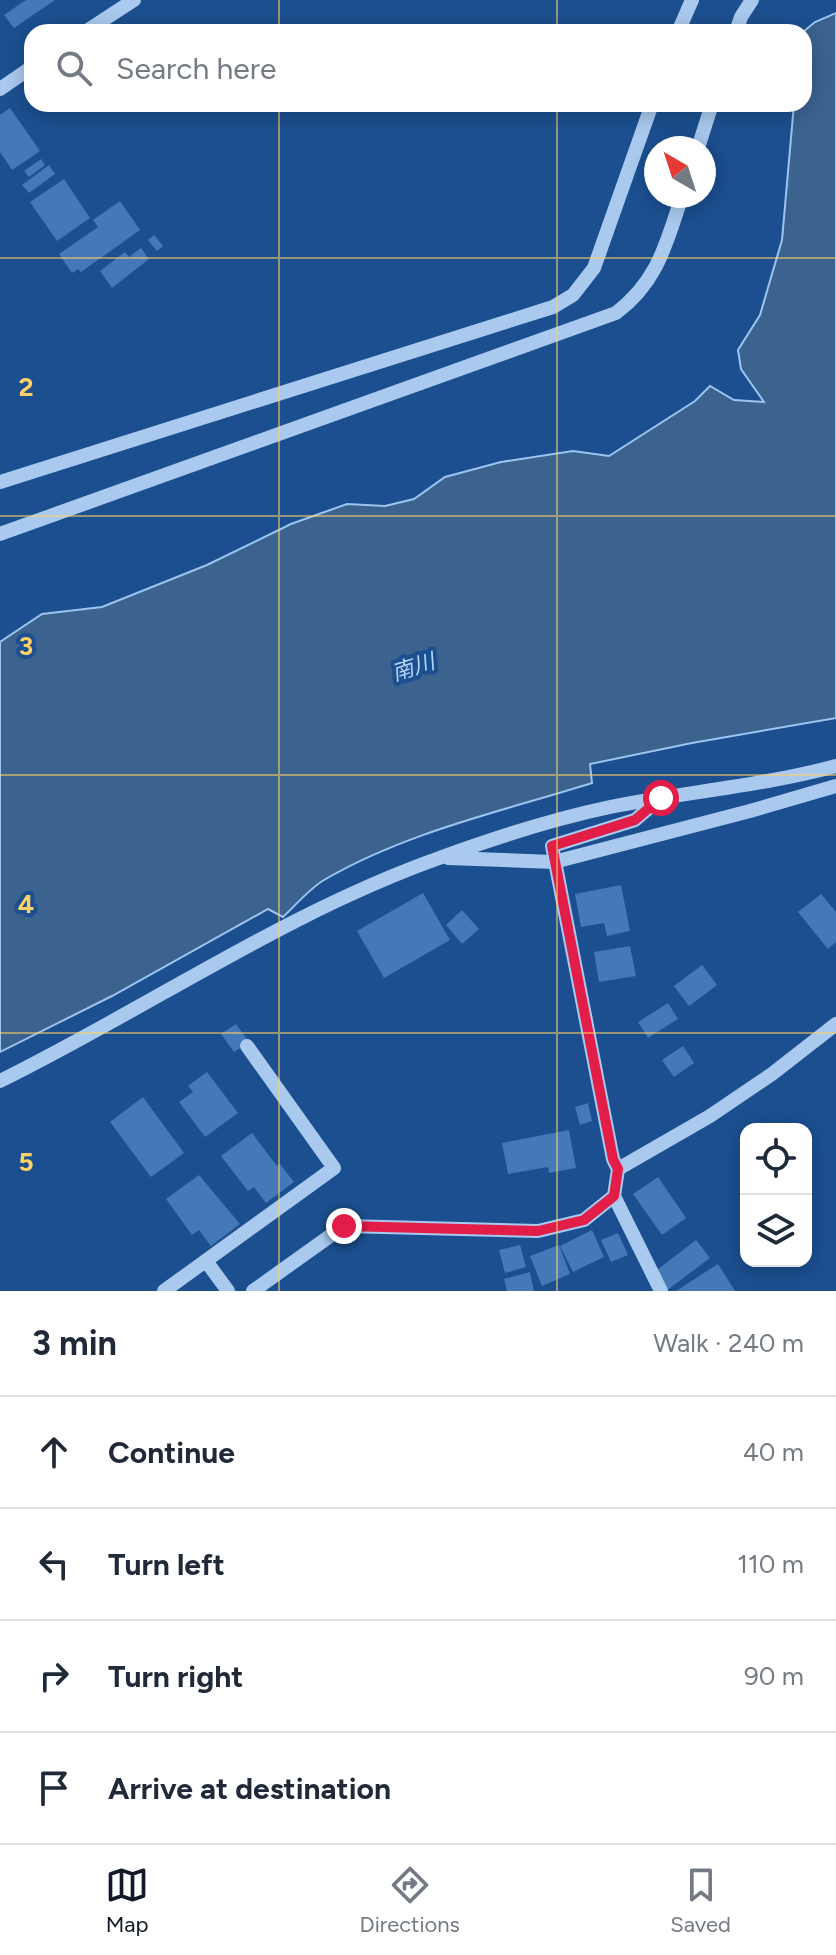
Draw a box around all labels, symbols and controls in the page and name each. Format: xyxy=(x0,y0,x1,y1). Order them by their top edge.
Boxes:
search box xyxy=(24,24,812,112)
icon: search xyxy=(52,46,96,90)
text: Search here xyxy=(116,50,276,87)
north arrow xyxy=(644,136,716,208)
text: 2 xyxy=(18,371,34,403)
text: 3 xyxy=(19,630,33,662)
water label: 南川 xyxy=(388,647,440,687)
route start xyxy=(643,780,679,816)
text: 4 xyxy=(18,888,34,920)
map controls xyxy=(740,1123,812,1267)
button: locate xyxy=(740,1123,812,1195)
text: 5 xyxy=(18,1146,34,1178)
button: layers xyxy=(740,1195,812,1267)
route end xyxy=(326,1208,362,1244)
text: 3 min xyxy=(32,1323,117,1364)
text: Walk · 240 m xyxy=(653,1327,804,1359)
icon: ahead xyxy=(32,1430,76,1474)
text: Continue xyxy=(108,1434,235,1471)
text: 40 m xyxy=(743,1436,804,1468)
icon: left xyxy=(32,1542,76,1586)
text: Turn left xyxy=(108,1546,225,1583)
text: 110 m xyxy=(737,1548,804,1580)
icon: right xyxy=(32,1654,76,1698)
text: Turn right xyxy=(108,1658,243,1695)
text: 90 m xyxy=(744,1660,804,1692)
icon: arrive xyxy=(32,1766,76,1810)
text: Arrive at destination xyxy=(108,1770,391,1807)
tab: Map xyxy=(105,1863,149,1938)
tab: Directions xyxy=(360,1863,460,1938)
tab: Saved xyxy=(670,1863,731,1938)

